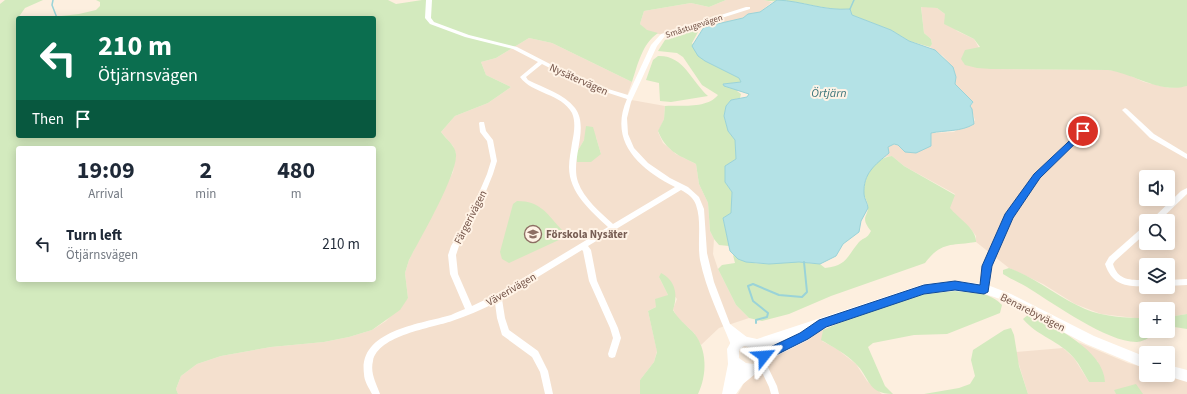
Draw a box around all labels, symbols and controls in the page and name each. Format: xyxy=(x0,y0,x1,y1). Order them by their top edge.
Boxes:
street label: Småstugevägen xyxy=(664,11,725,42)
text: 210 m xyxy=(98,26,172,66)
icon: left xyxy=(32,32,84,84)
street label: Nysätervägen xyxy=(547,60,610,99)
text: Ötjärnsvägen xyxy=(98,63,198,88)
water label: Örtjärn xyxy=(811,85,847,102)
icon: arrive xyxy=(72,108,94,130)
text: Then xyxy=(32,109,64,130)
pin xyxy=(1066,114,1100,148)
icon: arrive xyxy=(1072,120,1094,142)
text: 19:09 xyxy=(77,153,135,188)
text: 2 xyxy=(200,153,212,188)
text: 480 xyxy=(277,153,315,188)
map controls xyxy=(1139,170,1175,382)
button: sound xyxy=(1139,170,1175,206)
text: Arrival xyxy=(88,185,123,203)
text: min xyxy=(195,185,216,203)
text: m xyxy=(291,185,302,203)
street label: Färgerivägen xyxy=(450,188,491,247)
button: search xyxy=(1139,214,1175,250)
school or university icon: Förskola Nysäter xyxy=(523,224,543,244)
text: Turn left xyxy=(66,225,122,246)
place label: Förskola Nysäter xyxy=(546,227,628,242)
icon: left xyxy=(32,233,54,255)
text: 210 m xyxy=(322,234,360,255)
text: Ötjärnsvägen xyxy=(66,246,138,264)
button: layers xyxy=(1139,258,1175,294)
street label: Väverivägen xyxy=(484,269,539,310)
street label: Benarebyvägen xyxy=(998,290,1068,335)
button: + xyxy=(1139,302,1175,338)
position arrow xyxy=(743,335,785,377)
button: − xyxy=(1139,346,1175,382)

